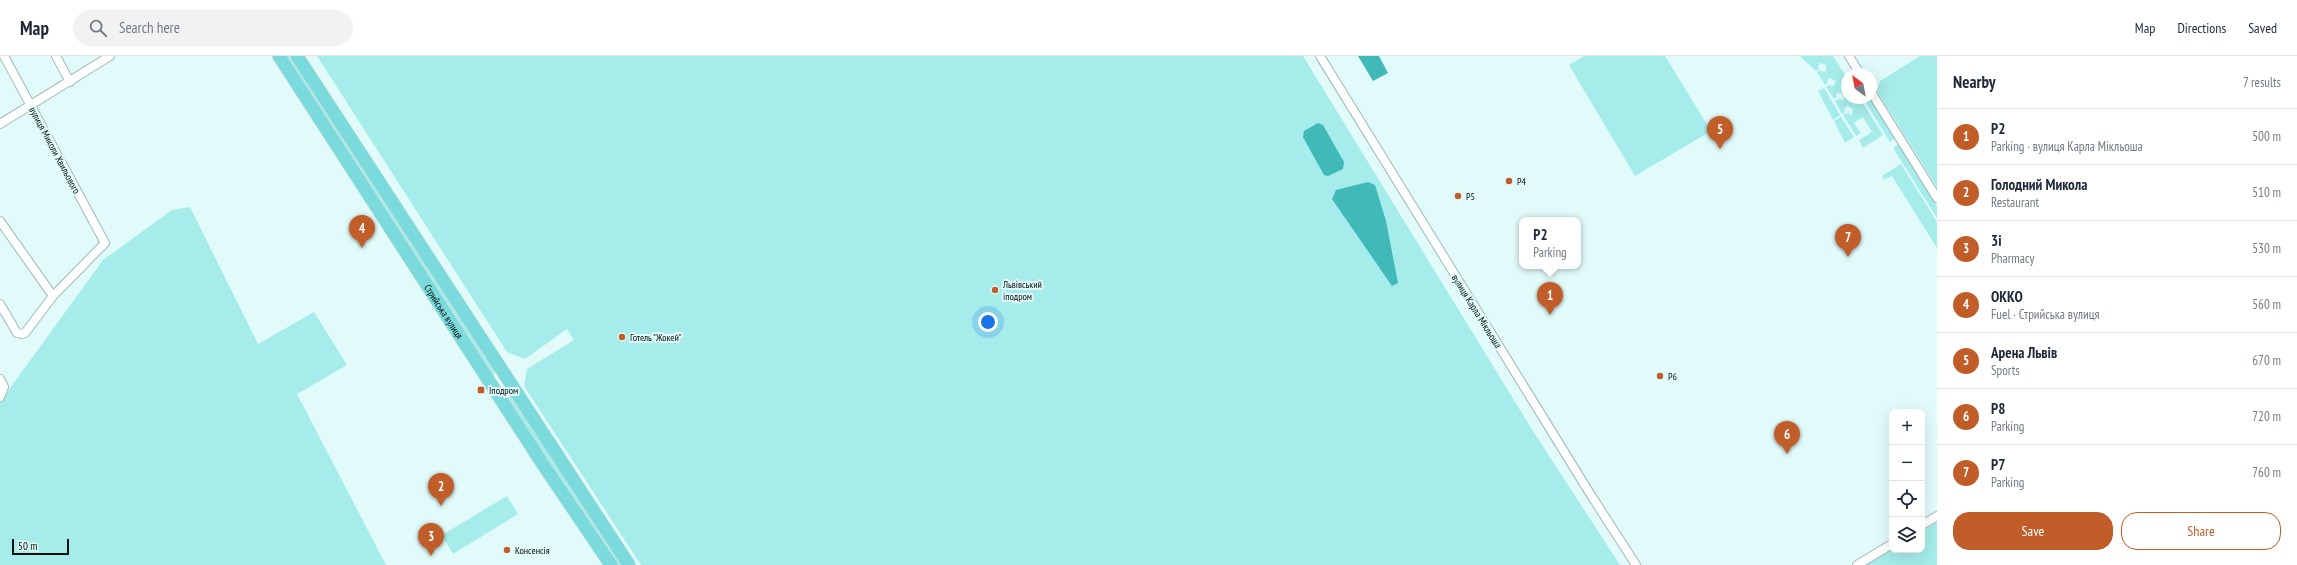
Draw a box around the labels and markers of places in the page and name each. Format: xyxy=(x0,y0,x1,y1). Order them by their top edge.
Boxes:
pin: 5 xyxy=(1707,116,1733,149)
place label: P4 xyxy=(1517,175,1527,188)
marker: P4 xyxy=(1504,176,1514,186)
place label: P5 xyxy=(1466,190,1475,203)
marker: P5 xyxy=(1453,191,1463,201)
pin: 4 xyxy=(349,215,375,248)
pin: 7 xyxy=(1835,224,1861,257)
place label: Львівський іподром xyxy=(1002,278,1042,303)
pin: 1 xyxy=(1537,282,1563,315)
marker: Львівський іподром xyxy=(990,285,1000,295)
place label: Готель "Жокей" xyxy=(630,331,682,344)
marker: Готель "Жокей" xyxy=(617,332,627,342)
place label: P6 xyxy=(1668,370,1678,383)
marker: P6 xyxy=(1655,371,1665,381)
place label: Іподром xyxy=(489,384,518,397)
marker: Іподром xyxy=(476,385,486,395)
pin: 6 xyxy=(1774,421,1800,454)
pin: 2 xyxy=(428,473,454,506)
pin: 3 xyxy=(418,523,444,556)
place label: Консенсія xyxy=(515,544,550,557)
marker: Консенсія xyxy=(502,545,512,555)

